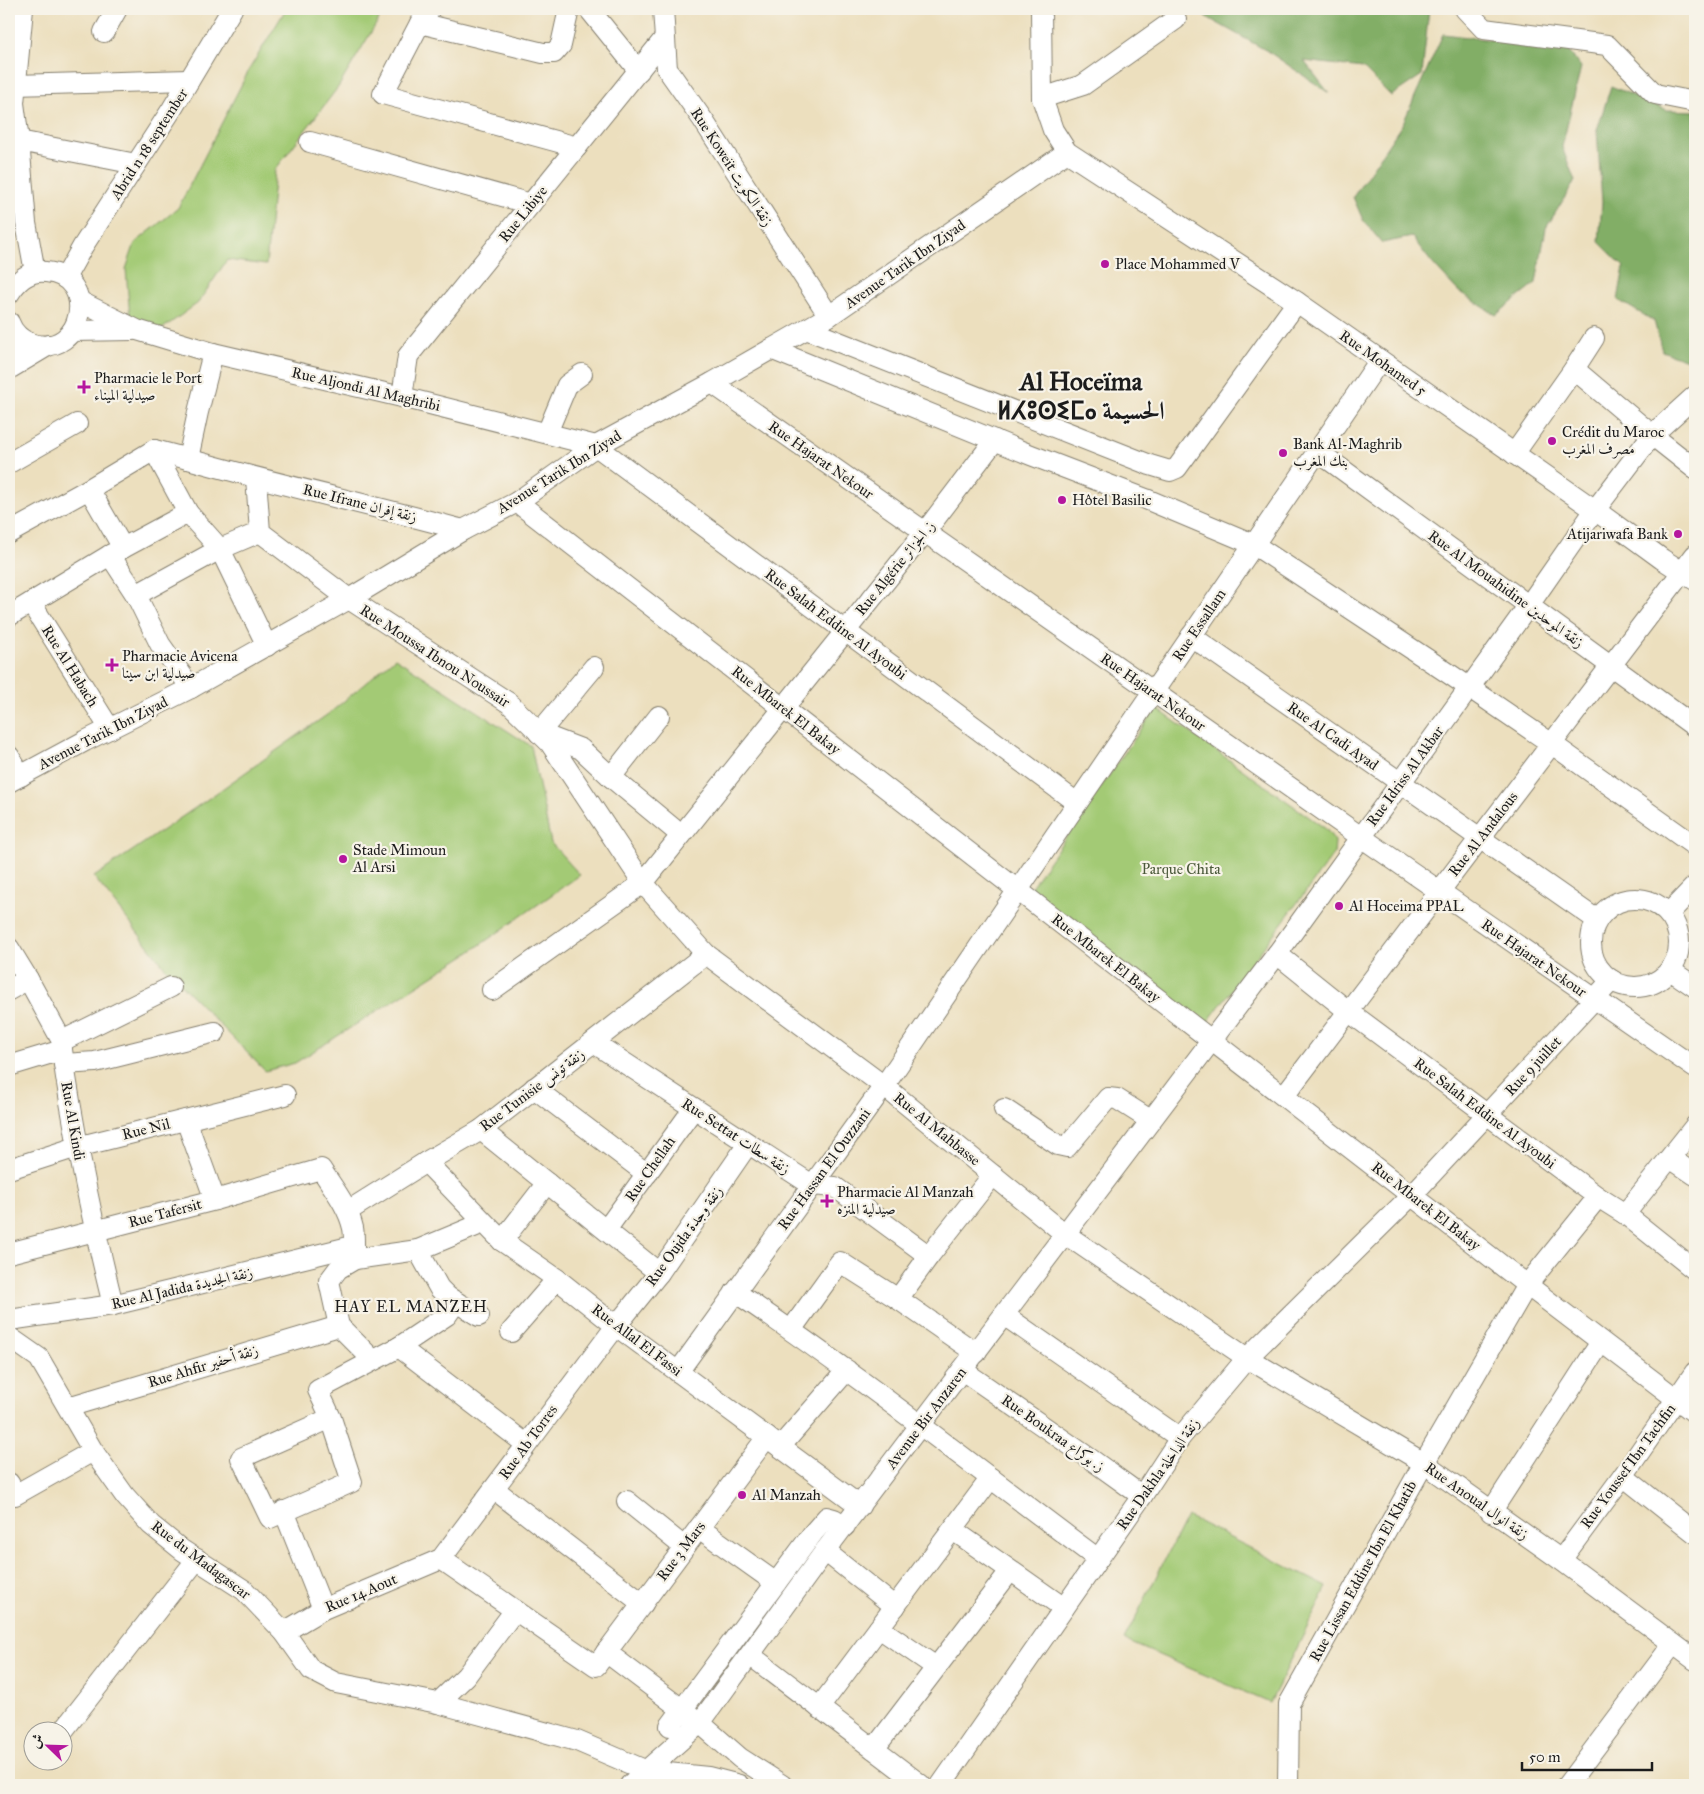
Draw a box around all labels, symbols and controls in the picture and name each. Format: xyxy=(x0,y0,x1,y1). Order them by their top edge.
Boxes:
street label: Abrid n 18 september xyxy=(106,85,192,204)
street label: Rue Koweït زنقة الكويت xyxy=(686,104,777,230)
street label: Rue Libiye xyxy=(495,182,551,246)
street label: Avenue Tarik Ibn Ziyad xyxy=(840,215,969,313)
place label: Place Mohammed V xyxy=(1115,255,1240,273)
marker: Place Mohammed V xyxy=(1099,258,1111,270)
street label: Rue Mohamed 5 xyxy=(1336,326,1430,400)
street label: Rue Aljondi Al Maghribi xyxy=(290,363,442,415)
district label: Al Hoceïma ⵍⵃⵓⵙⵉⵎⴰ الحسيمة xyxy=(997,366,1165,426)
place label: Pharmacie le Port صيدلية الميناء xyxy=(94,369,203,404)
marker: Pharmacie le Port صيدلية الميناء xyxy=(78,381,90,393)
street label: Rue Hajarat Nekour xyxy=(765,417,877,503)
place label: Crédit du Maroc مصرف المغرب xyxy=(1562,423,1664,459)
street label: Avenue Tarik Ibn Ziyad xyxy=(493,426,625,518)
place label: Bank Al-Maghrib بنك المغرب xyxy=(1293,435,1402,471)
marker: Crédit du Maroc مصرف المغرب xyxy=(1546,435,1558,447)
marker: Bank Al-Maghrib بنك المغرب xyxy=(1277,447,1289,459)
street label: Rue Ifrane زنقة إفران xyxy=(301,480,419,527)
place label: Hôtel Basilic xyxy=(1072,491,1152,509)
marker: Hôtel Basilic xyxy=(1056,494,1068,506)
street label: Rue Algérie ز. الجزائر xyxy=(851,517,940,620)
place label: Atijariwafa Bank xyxy=(1566,525,1668,543)
street label: Rue Al Mouahidine زنقة الموحدين xyxy=(1425,526,1587,652)
marker: Atijariwafa Bank xyxy=(1672,528,1684,540)
street label: Rue Salah Eddine Al Ayoubi xyxy=(761,565,911,683)
street label: Rue Essallam xyxy=(1168,585,1230,664)
street label: Rue Moussa Ibnou Noussair xyxy=(357,601,514,711)
street label: Rue Al Habach xyxy=(38,622,103,711)
place label: Pharmacie Avicena صيدلية ابن سينا xyxy=(122,647,238,682)
street label: Rue Hajarat Nekour xyxy=(1097,649,1209,735)
marker: Pharmacie Avicena صيدلية ابن سينا xyxy=(106,659,118,671)
street label: Rue Mbarek El Bakay xyxy=(728,662,845,759)
street label: Avenue Tarik Ibn Ziyad xyxy=(34,692,171,774)
street label: Rue Al Cadi Ayad xyxy=(1284,698,1382,774)
street label: Rue Idriss Al Akbar xyxy=(1363,722,1448,830)
street label: Rue Al Andalous xyxy=(1444,788,1522,880)
place label: Stade Mimoun Al Arsi xyxy=(352,841,446,876)
marker: Stade Mimoun Al Arsi xyxy=(337,853,349,865)
park label: Parque Chita xyxy=(1141,860,1221,879)
place label: Al Hoceima PPAL xyxy=(1348,897,1464,915)
marker: Al Hoceima PPAL xyxy=(1333,900,1345,912)
street label: Rue Mbarek El Bakay xyxy=(1048,910,1165,1007)
street label: Rue Hajarat Nekour xyxy=(1478,915,1590,1001)
street label: Rue 9 juillet xyxy=(1501,1032,1565,1099)
street label: Rue Tunisie زنقة تونس xyxy=(476,1045,588,1136)
street label: Rue Salah Eddine Al Ayoubi xyxy=(1410,1054,1560,1172)
street label: Rue Al Kindi xyxy=(57,1080,89,1162)
street label: Rue Al Mahbasse xyxy=(890,1089,984,1169)
street label: Rue Settat زنقة سطات xyxy=(678,1094,794,1178)
street label: Rue Hassan El Ouzzani xyxy=(774,1105,874,1233)
street label: Rue Nil xyxy=(120,1114,173,1144)
street label: Rue Chellah xyxy=(621,1132,679,1205)
street label: Rue Mbarek El Bakay xyxy=(1368,1158,1485,1255)
street label: Rue Oujda زنقة وجدة xyxy=(642,1182,726,1290)
place label: Pharmacie Al Manzah صيدلية المنزه xyxy=(837,1183,974,1218)
street label: Rue Tafersit xyxy=(126,1194,204,1231)
marker: Pharmacie Al Manzah صيدلية المنزه xyxy=(821,1195,833,1207)
street label: Rue Al Jadida زنقة الجديدة xyxy=(110,1263,255,1314)
district label: HAY EL MANZEH xyxy=(334,1297,488,1316)
street label: Rue Allal El Fassi xyxy=(588,1300,686,1380)
street label: Rue Ahfir زنقة أحفير xyxy=(145,1339,260,1391)
street label: Avenue Bir Anzaren xyxy=(881,1364,970,1473)
street label: Rue Boukraa ز. بوكراع xyxy=(996,1391,1108,1479)
street label: Rue Youssef Ibn Tachfin xyxy=(1577,1400,1679,1532)
street label: Rue Ab Torres xyxy=(495,1401,561,1483)
street label: Rue Dakhla زنقة الداخلة xyxy=(1113,1415,1203,1533)
street label: Rue Anoual زنقة انوال xyxy=(1422,1459,1532,1543)
street label: Rue Lissan Eddine Ibn El Khatib xyxy=(1306,1477,1420,1665)
place label: Al Manzah xyxy=(751,1486,822,1504)
marker: Al Manzah xyxy=(736,1489,748,1501)
street label: Rue du Madagascar xyxy=(148,1517,254,1603)
street label: Rue 3 Mars xyxy=(653,1518,709,1584)
street label: Rue 14 Aout xyxy=(322,1570,400,1616)
north arrow xyxy=(22,1722,72,1772)
text: ش xyxy=(26,1731,47,1751)
scale bar xyxy=(1522,1739,1652,1771)
text: 50 m xyxy=(1529,1748,1561,1766)

